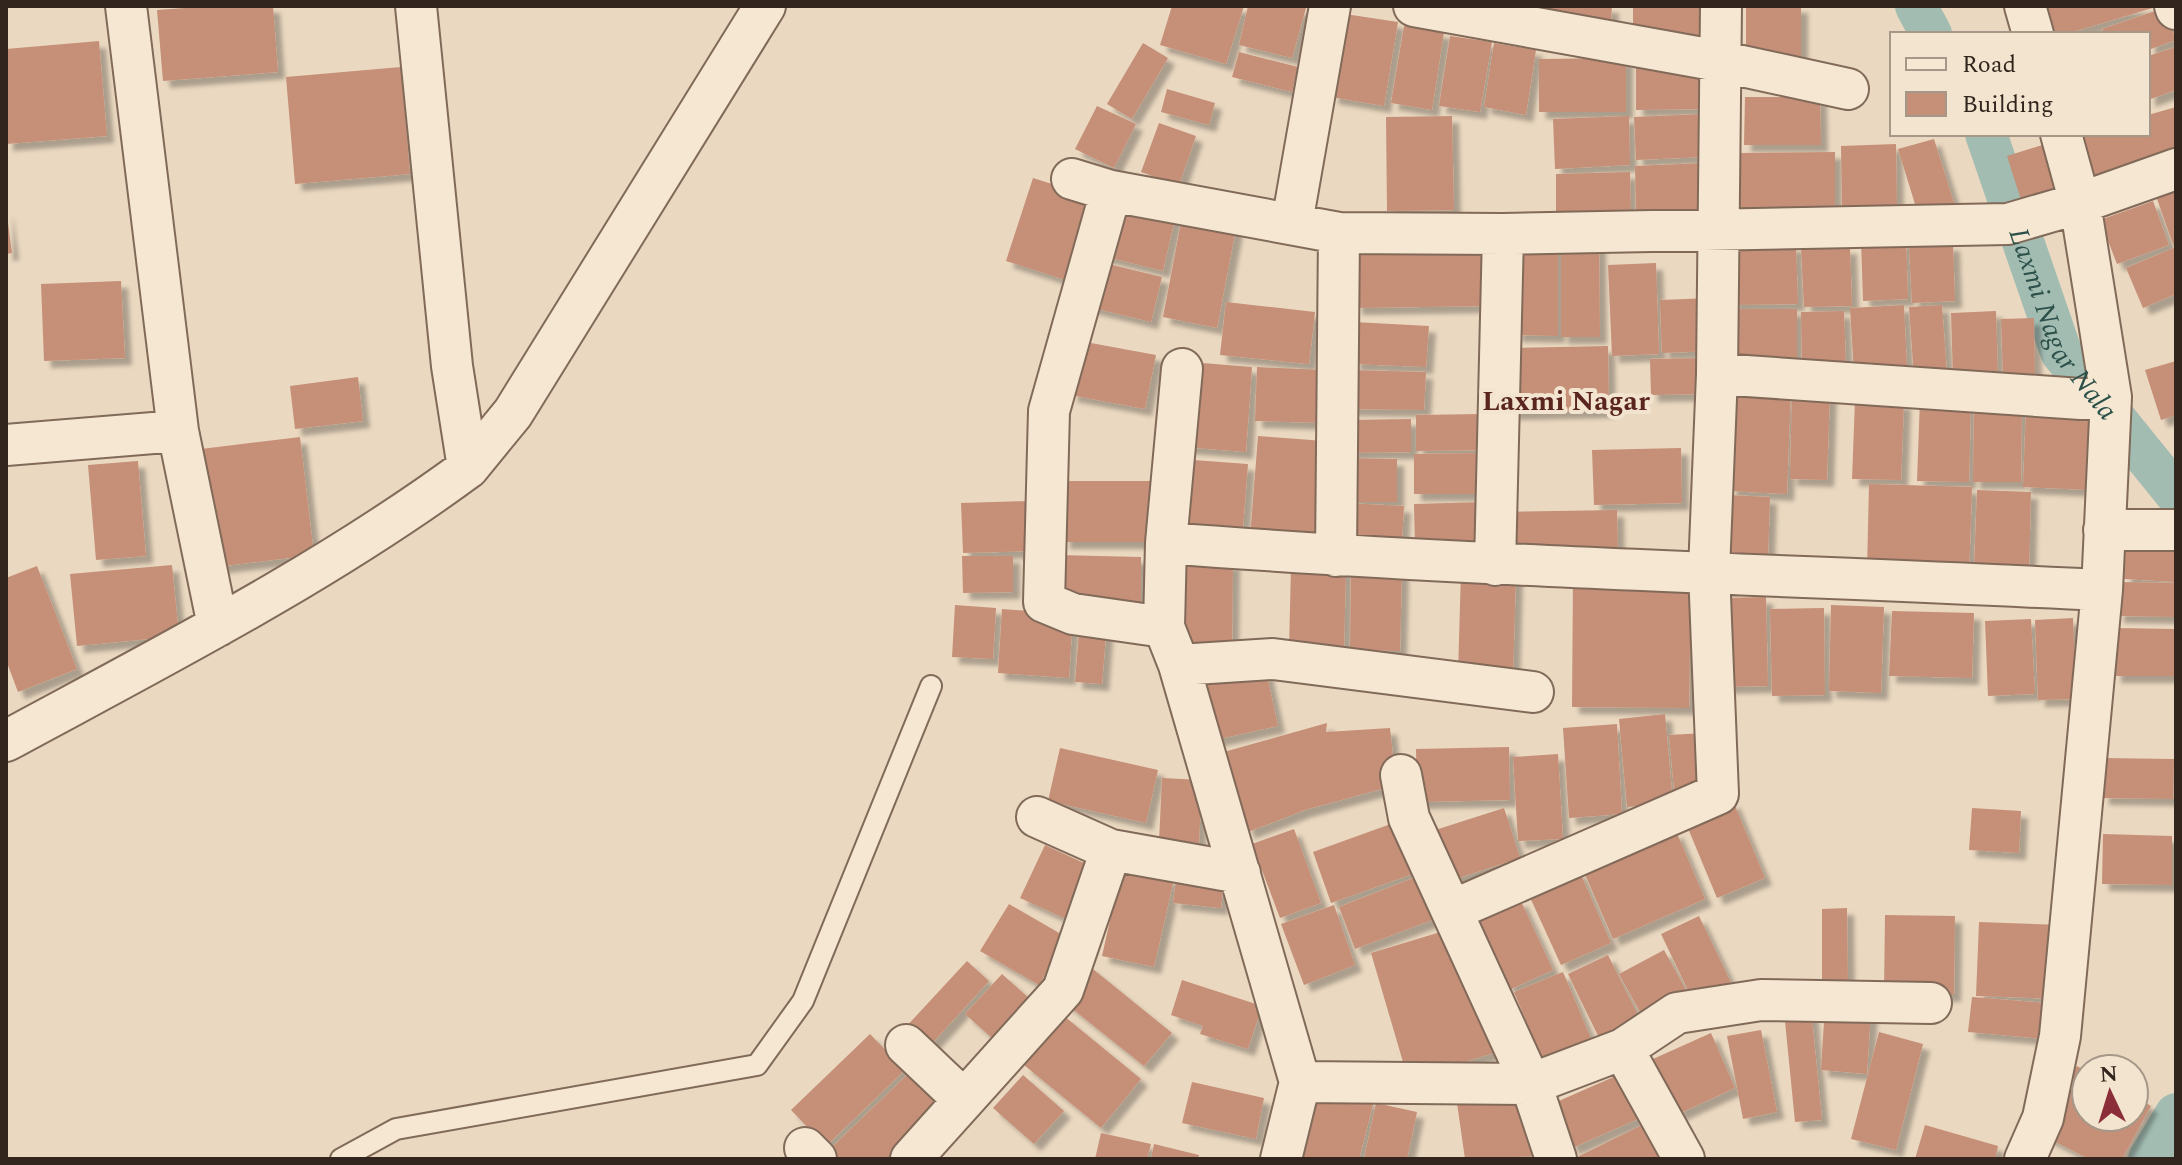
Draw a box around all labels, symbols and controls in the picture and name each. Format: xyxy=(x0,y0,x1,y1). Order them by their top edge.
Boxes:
legend xyxy=(1890,32,2150,136)
text: Road xyxy=(1962,47,2016,83)
text: Building xyxy=(1962,87,2054,123)
water label: Laxmi Nagar Nala xyxy=(1997,222,2128,430)
district label: Laxmi Nagar xyxy=(1482,380,1650,423)
north arrow xyxy=(2070,1053,2150,1133)
text: N xyxy=(2099,1057,2119,1092)

